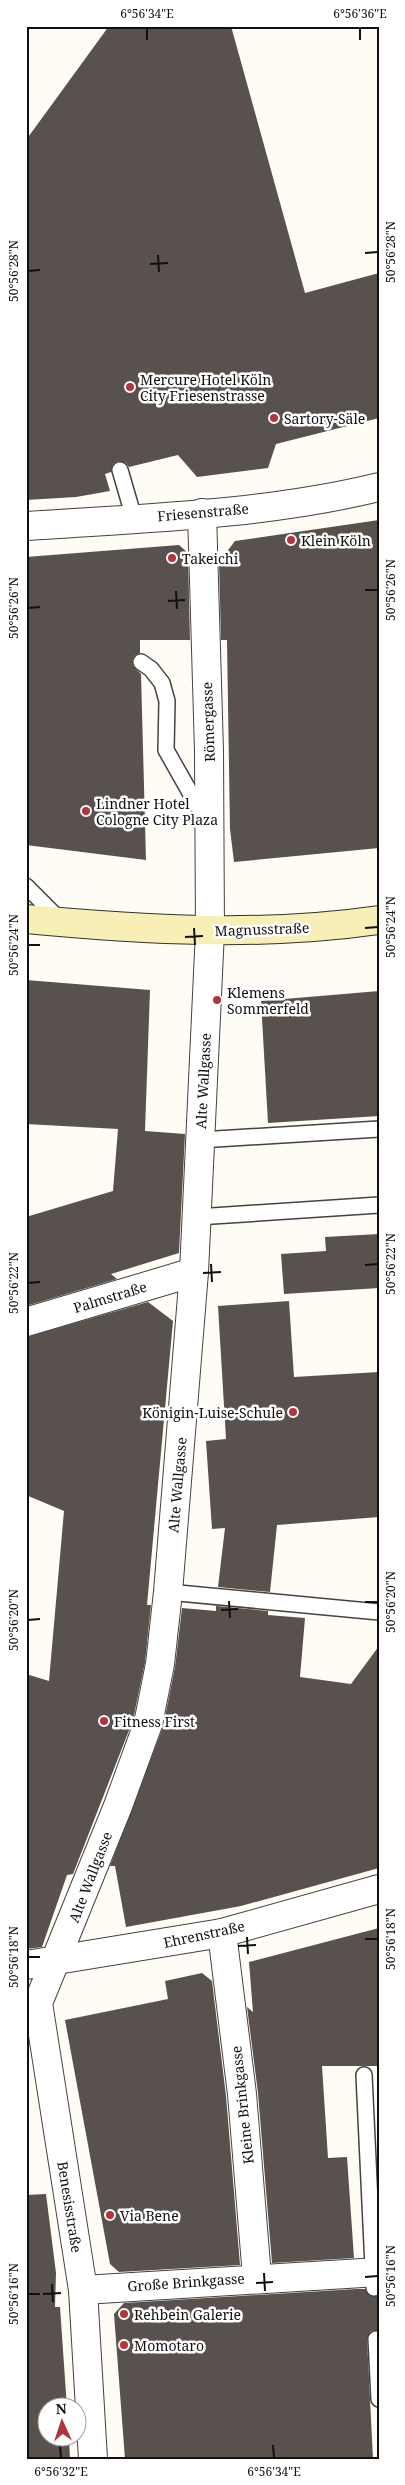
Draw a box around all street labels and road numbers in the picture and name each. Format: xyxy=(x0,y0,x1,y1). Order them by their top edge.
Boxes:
street label: Friesenstraße xyxy=(157,499,249,525)
street label: Römergasse xyxy=(197,682,219,762)
street label: Magnusstraße xyxy=(214,918,310,940)
street label: Alte Wallgasse xyxy=(191,1033,215,1129)
street label: Palmstraße xyxy=(71,1277,149,1317)
street label: Alte Wallgasse xyxy=(163,1436,191,1534)
street label: Alte Wallgasse xyxy=(64,1829,116,1925)
street label: Ehrenstraße xyxy=(162,1916,246,1952)
street label: Kleine Brinkgasse xyxy=(226,2045,258,2165)
street label: Benesisstraße xyxy=(53,2160,87,2254)
street label: Große Brinkgasse xyxy=(127,2268,245,2296)

